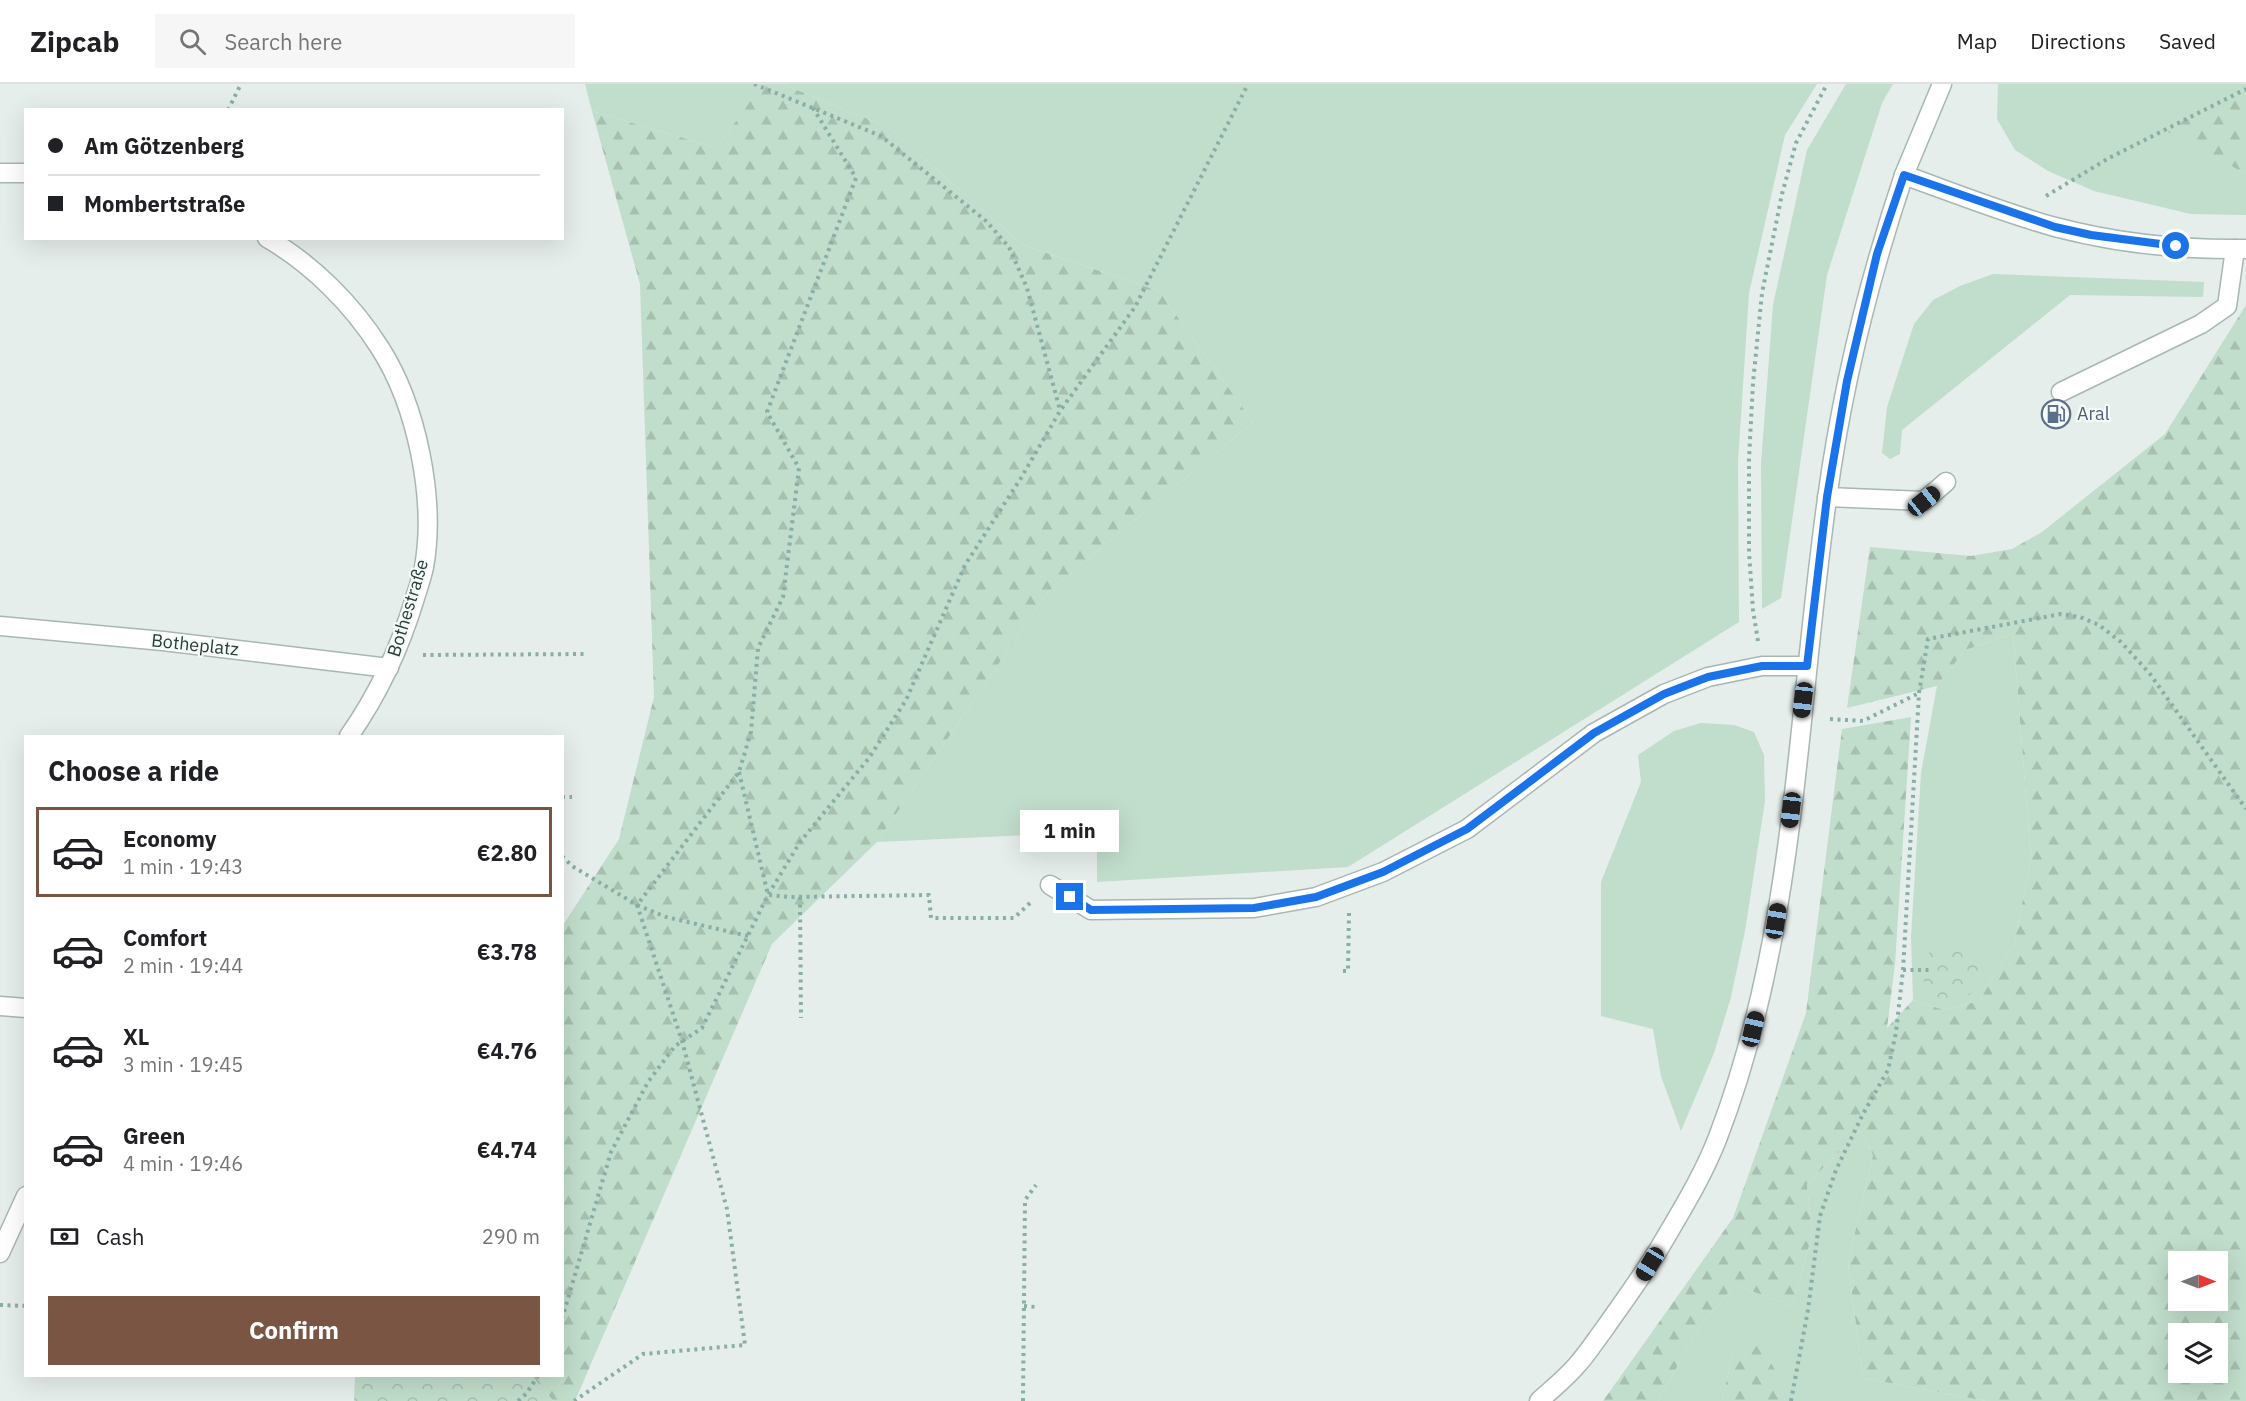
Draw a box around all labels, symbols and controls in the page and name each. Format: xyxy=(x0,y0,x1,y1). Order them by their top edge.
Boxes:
search box xyxy=(155,14,575,68)
text: Zipcab xyxy=(30,23,119,60)
icon: search xyxy=(176,25,209,58)
text: Search here xyxy=(224,27,342,56)
text: Map xyxy=(1957,27,1997,55)
text: Directions xyxy=(2030,27,2126,55)
text: Saved xyxy=(2159,27,2216,55)
text: Am Götzenberg xyxy=(84,131,244,160)
text: Mombertstraße xyxy=(84,189,245,218)
route start xyxy=(2162,232,2189,259)
fuel station icon: Aral xyxy=(2040,398,2072,430)
place label: Aral xyxy=(2077,402,2110,425)
car xyxy=(1904,483,1944,519)
street label: Bothestraße xyxy=(382,556,433,659)
street label: Botheplatz xyxy=(150,628,240,661)
car xyxy=(1792,681,1814,719)
text: Choose a ride xyxy=(48,753,219,788)
car xyxy=(1780,791,1802,829)
callout: 1 min xyxy=(1020,810,1120,852)
text: 1 min xyxy=(1043,817,1096,844)
text: Economy xyxy=(123,824,217,853)
icon: car xyxy=(51,825,105,879)
text: €2.80 xyxy=(477,838,537,867)
text: 1 min · 19:43 xyxy=(123,853,243,880)
route end xyxy=(1056,883,1083,910)
car xyxy=(1764,902,1788,940)
text: Comfort xyxy=(123,923,207,952)
icon: car xyxy=(51,924,105,978)
text: €3.78 xyxy=(477,937,537,966)
text: 2 min · 19:44 xyxy=(123,952,243,979)
car xyxy=(1740,1009,1766,1049)
text: XL xyxy=(123,1022,149,1051)
icon: car xyxy=(51,1023,105,1077)
text: €4.76 xyxy=(477,1036,537,1065)
text: 3 min · 19:45 xyxy=(123,1051,243,1078)
text: Green xyxy=(123,1121,185,1150)
icon: car xyxy=(51,1122,105,1176)
text: €4.74 xyxy=(477,1135,537,1164)
text: 4 min · 19:46 xyxy=(123,1150,243,1177)
icon: cash xyxy=(48,1220,81,1253)
text: Cash xyxy=(96,1222,145,1251)
text: 290 m xyxy=(482,1223,540,1250)
car xyxy=(1633,1244,1667,1284)
north arrow xyxy=(2168,1251,2228,1311)
map controls xyxy=(2168,1251,2228,1383)
button: Confirm xyxy=(48,1296,540,1365)
button: layers xyxy=(2168,1323,2228,1383)

